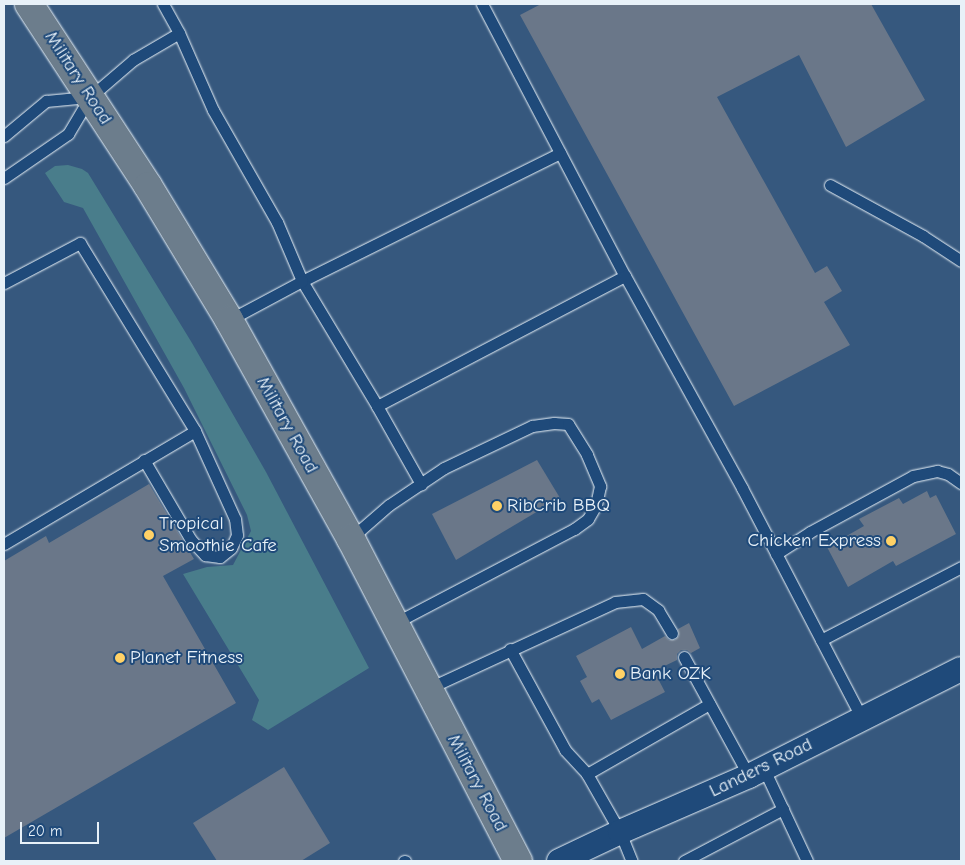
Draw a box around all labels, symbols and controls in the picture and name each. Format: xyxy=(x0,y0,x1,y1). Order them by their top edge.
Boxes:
street label: Military Road xyxy=(39,27,117,129)
street label: Military Road xyxy=(251,373,323,477)
place label: RibCrib BBQ xyxy=(507,495,610,517)
marker: RibCrib BBQ xyxy=(491,500,503,512)
place label: Tropical Smoothie Cafe xyxy=(159,513,277,557)
marker: Tropical Smoothie Cafe xyxy=(143,529,155,541)
place label: Chicken Express xyxy=(747,530,881,552)
marker: Chicken Express xyxy=(885,535,897,547)
place label: Planet Fitness xyxy=(130,647,243,669)
marker: Planet Fitness xyxy=(114,652,126,664)
place label: Bank OZK xyxy=(630,663,711,685)
marker: Bank OZK xyxy=(614,668,626,680)
street label: Military Road xyxy=(442,730,512,836)
street label: Landers Road xyxy=(706,733,816,803)
scale bar xyxy=(22,812,101,844)
text: 20 m xyxy=(28,822,62,840)

